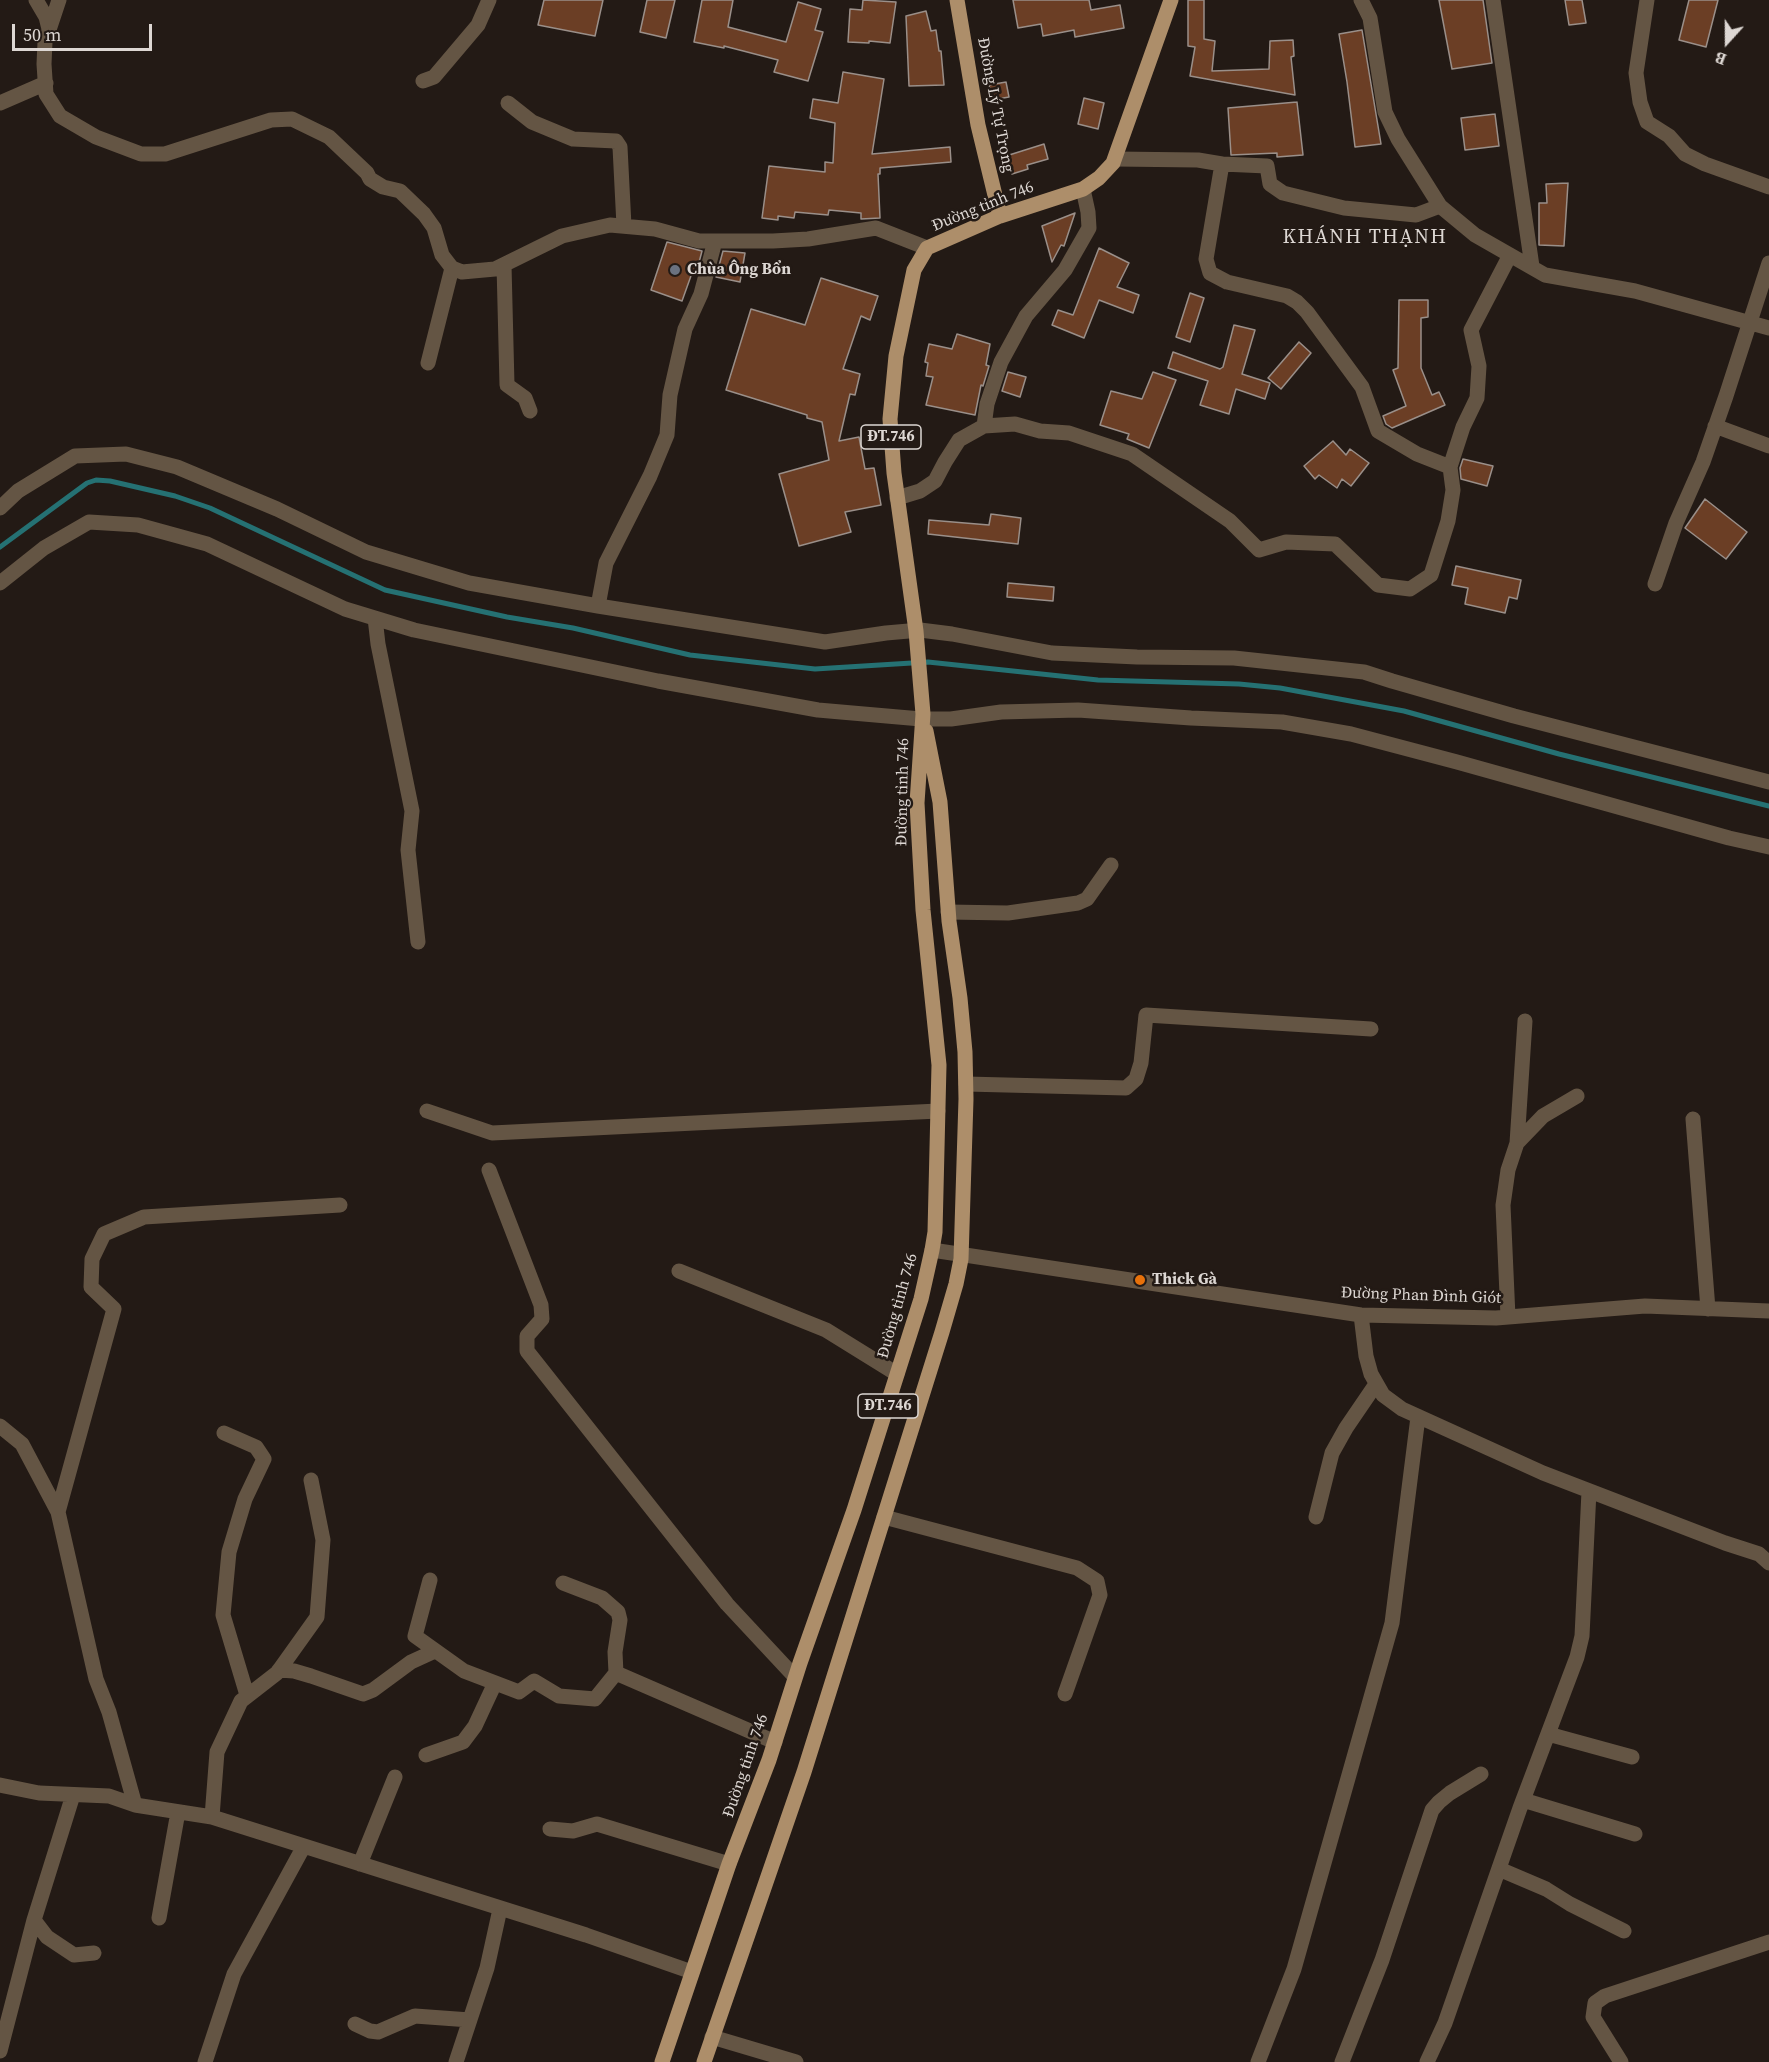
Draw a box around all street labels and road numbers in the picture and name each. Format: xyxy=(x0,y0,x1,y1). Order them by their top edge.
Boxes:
street label: Đường Lý Tự Trọng xyxy=(972,36,1018,174)
street label: Đường tỉnh 746 xyxy=(929,178,1037,236)
road number: ĐT.746 xyxy=(861,425,921,449)
street label: Đường tỉnh 746 xyxy=(892,738,914,846)
street label: Đường tỉnh 746 xyxy=(874,1251,922,1361)
street label: Đường Phan Đình Giót xyxy=(1341,1284,1501,1308)
road number: ĐT.746 xyxy=(858,1394,918,1418)
street label: Đường tỉnh 746 xyxy=(719,1712,773,1820)

